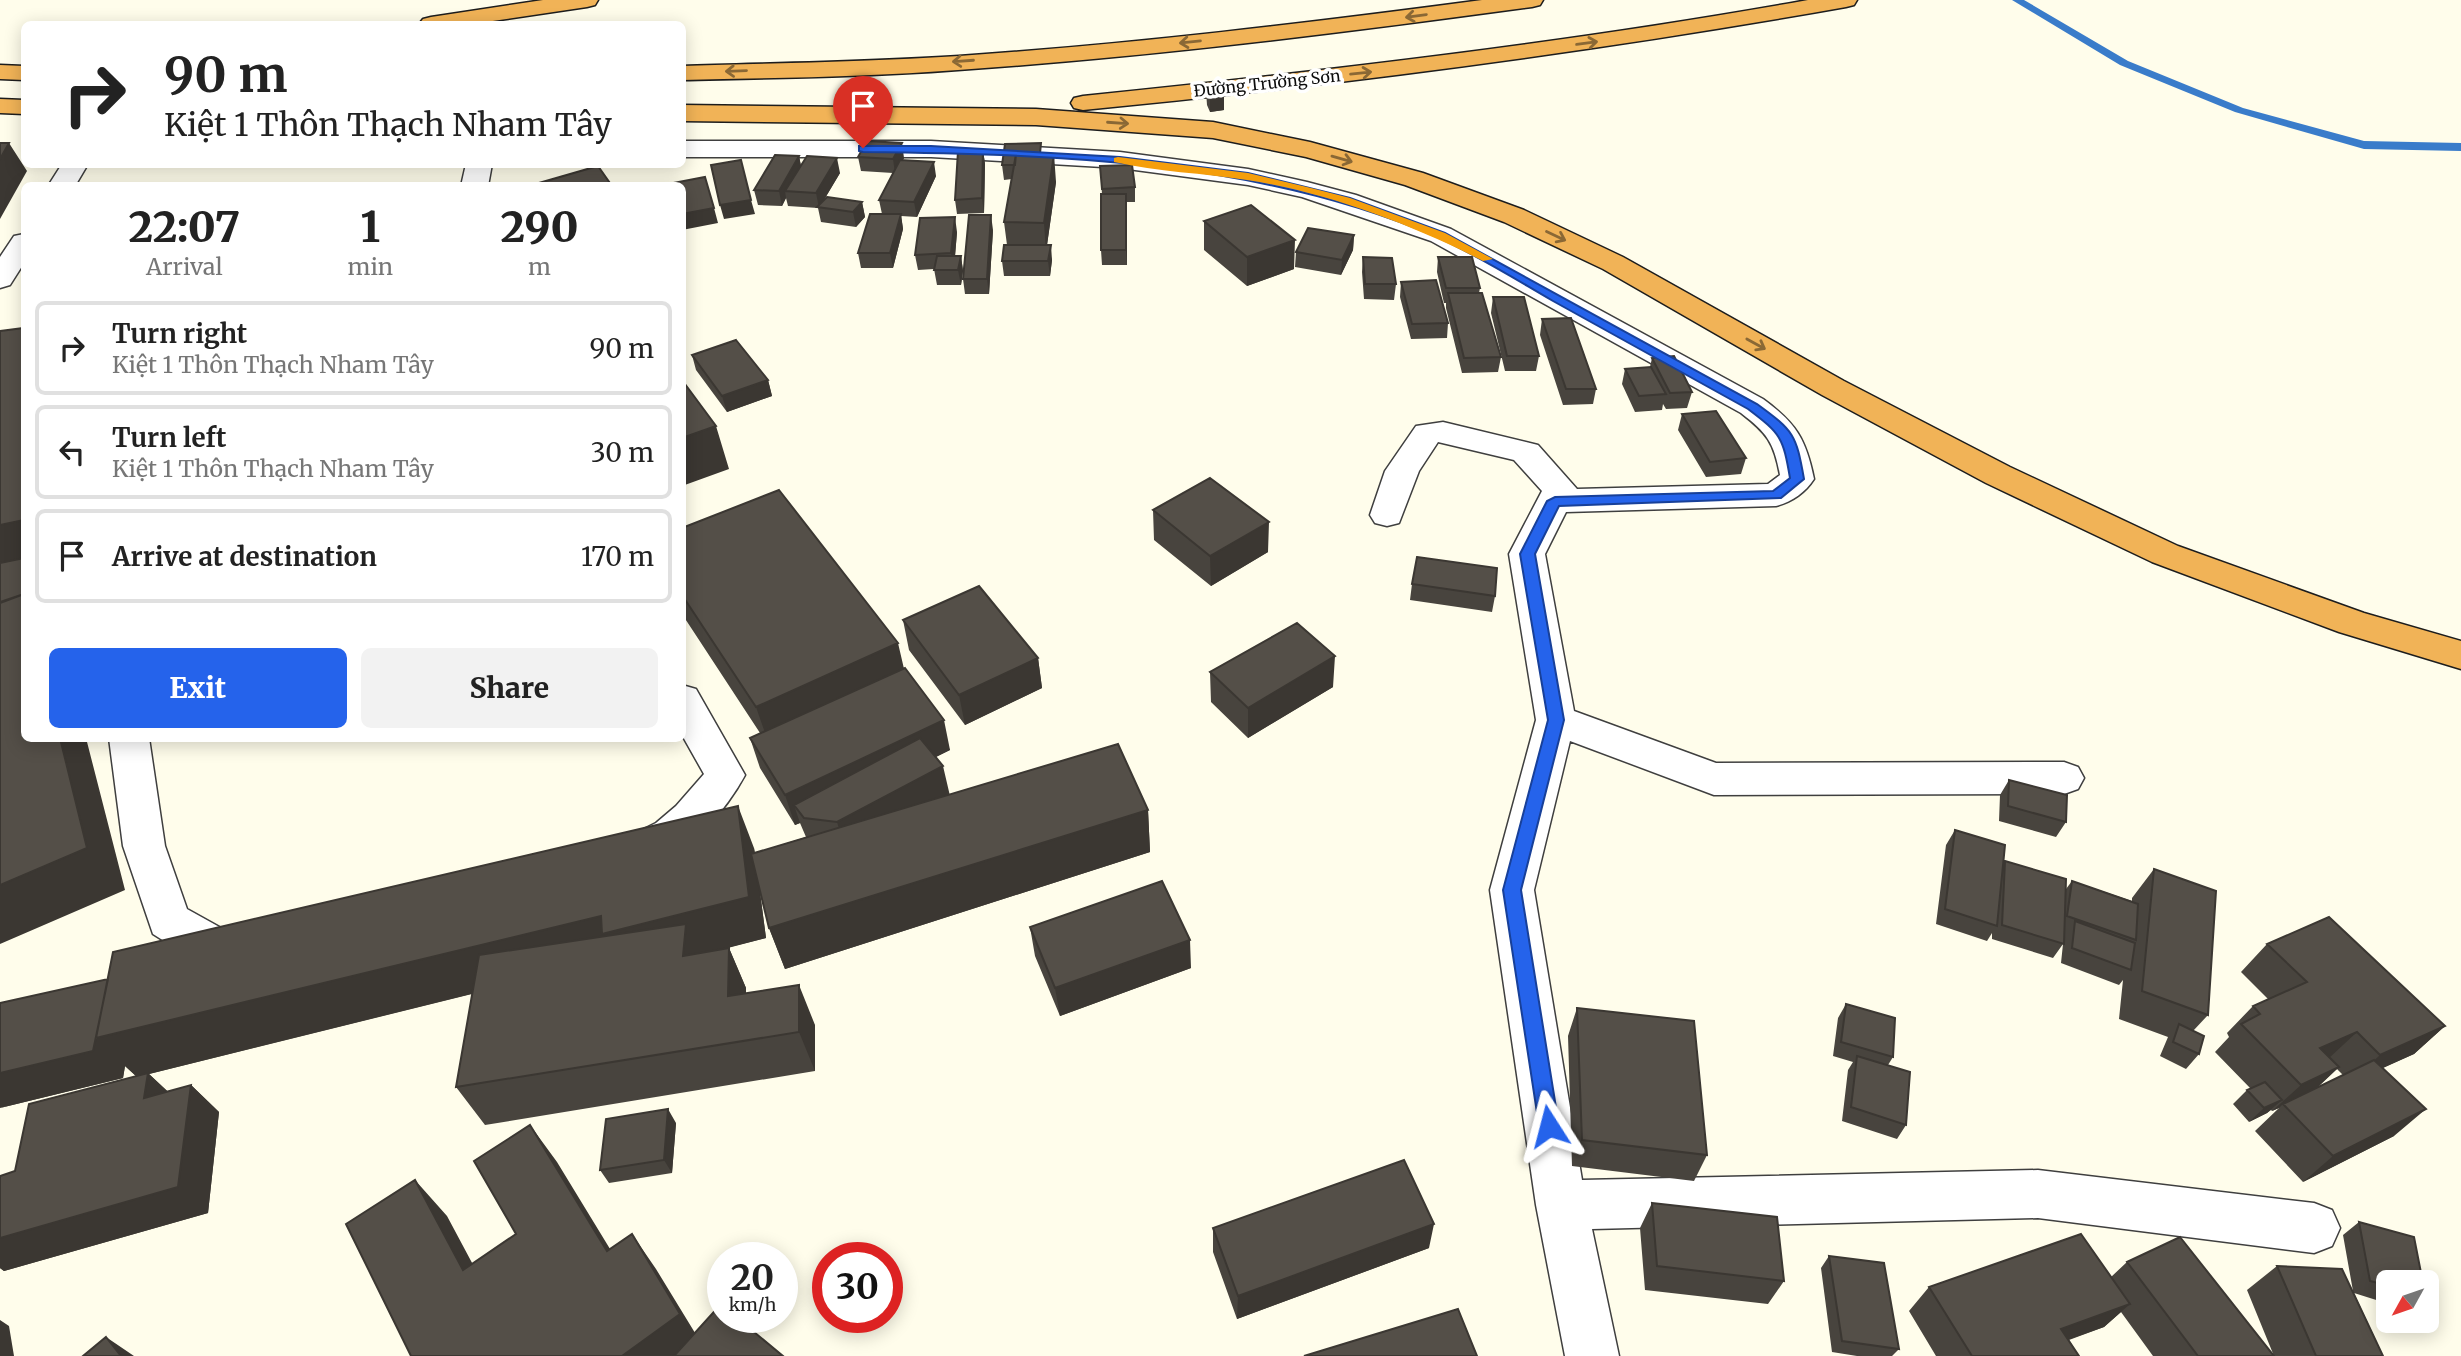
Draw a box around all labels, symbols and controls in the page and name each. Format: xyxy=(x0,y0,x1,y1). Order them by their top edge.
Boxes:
one-way arrow xyxy=(1405,9,1428,22)
one-way arrow xyxy=(1179,35,1202,48)
one-way arrow xyxy=(1575,37,1598,50)
text: 90 m xyxy=(164,44,288,105)
icon: right xyxy=(49,49,140,140)
one-way arrow xyxy=(953,55,975,68)
one-way arrow xyxy=(725,65,748,78)
street label: Đường Trường Sơn xyxy=(1193,65,1342,101)
one-way arrow xyxy=(1350,66,1372,79)
pin xyxy=(833,76,893,148)
icon: arrive xyxy=(844,87,882,125)
text: Kiệt 1 Thôn Thạch Nham Tây xyxy=(164,105,612,145)
one-way arrow xyxy=(1106,117,1129,130)
one-way arrow xyxy=(1331,153,1353,166)
text: 22:07 xyxy=(128,201,240,253)
text: 1 xyxy=(361,201,380,253)
text: 290 xyxy=(501,201,579,253)
one-way arrow xyxy=(1544,230,1566,243)
text: Arrival xyxy=(146,252,223,281)
text: min xyxy=(348,252,393,281)
text: m xyxy=(528,252,551,281)
text: Turn right xyxy=(112,317,247,350)
icon: right xyxy=(53,329,91,367)
text: 90 m xyxy=(590,332,654,365)
one-way arrow xyxy=(1745,337,1765,351)
text: Kiệt 1 Thôn Thạch Nham Tây xyxy=(112,350,434,379)
text: Turn left xyxy=(112,421,226,454)
icon: left xyxy=(53,433,91,471)
text: 30 m xyxy=(591,436,654,469)
text: Kiệt 1 Thôn Thạch Nham Tây xyxy=(112,454,434,483)
icon: arrive xyxy=(53,537,91,575)
text: Arrive at destination xyxy=(112,540,377,573)
text: 170 m xyxy=(581,540,654,573)
button: Exit xyxy=(49,648,347,728)
button: Share xyxy=(361,648,658,728)
position arrow xyxy=(1512,1089,1586,1163)
speed limit sign: 30 xyxy=(812,1242,903,1333)
text: 20 xyxy=(731,1256,774,1300)
north arrow xyxy=(2376,1270,2440,1334)
map controls xyxy=(2376,1270,2439,1333)
text: km/h xyxy=(729,1293,776,1316)

